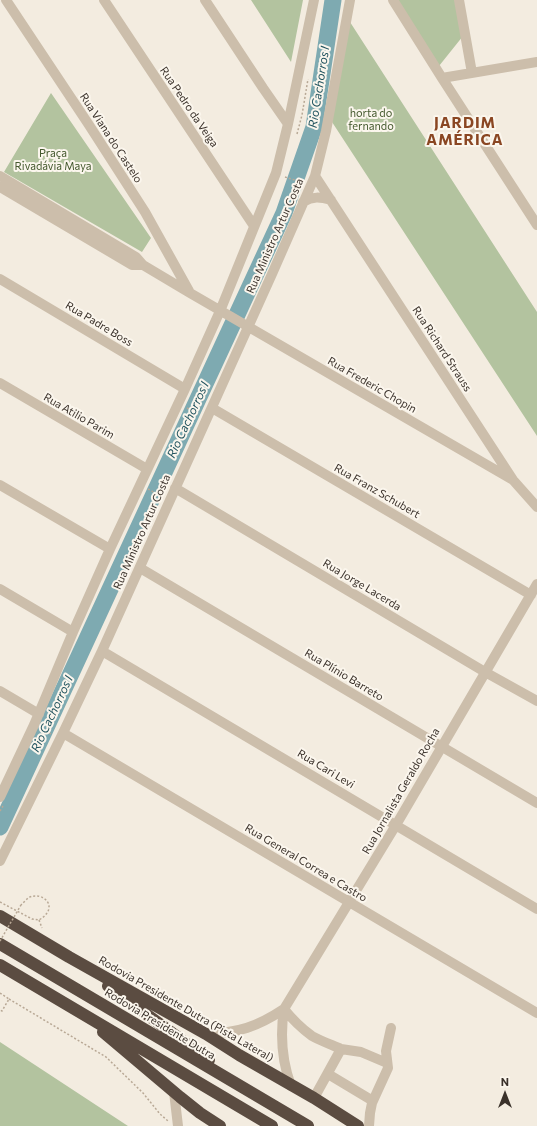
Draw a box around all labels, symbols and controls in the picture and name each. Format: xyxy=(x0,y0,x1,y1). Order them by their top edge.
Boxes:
water label: Rio Cachorros I xyxy=(305,45,333,129)
street label: Rua Pedro da Veiga xyxy=(157,64,221,150)
street label: Rua Viana do Castelo xyxy=(77,91,145,185)
park label: horta do fernando xyxy=(348,106,394,132)
district label: JARDIM AMÉRICA xyxy=(426,114,504,149)
park label: Praça Rivadávia Maya xyxy=(14,146,92,172)
street label: Rua Ministro Artur Costa xyxy=(244,176,306,296)
street label: Rua Padre Boss xyxy=(63,299,135,349)
street label: Rua Richard Strauss xyxy=(410,304,474,394)
street label: Rua Frederic Chopin xyxy=(325,354,419,416)
water label: Rio Cachorros I xyxy=(164,380,212,460)
street label: Rua Atilio Parim xyxy=(41,390,117,442)
street label: Rua Franz Schubert xyxy=(332,461,422,521)
street label: Rua Ministro Artur Costa xyxy=(111,472,173,592)
street label: Rua Jorge Lacerda xyxy=(321,556,403,614)
street label: Rua Plínio Barreto xyxy=(302,646,386,704)
water label: Rio Cachorros I xyxy=(28,674,76,754)
street label: Rua Jornalista Geraldo Rocha xyxy=(359,726,443,856)
street label: Rua Cari Levi xyxy=(295,747,357,791)
street label: Rua General Correa e Castro xyxy=(243,821,369,905)
street label: Rodovia Presidente Dutra (Pista Lateral) xyxy=(96,953,276,1065)
street label: Rodovia Presidente Dutra xyxy=(102,986,218,1062)
north arrow xyxy=(485,1074,525,1114)
text: N xyxy=(501,1075,509,1088)

